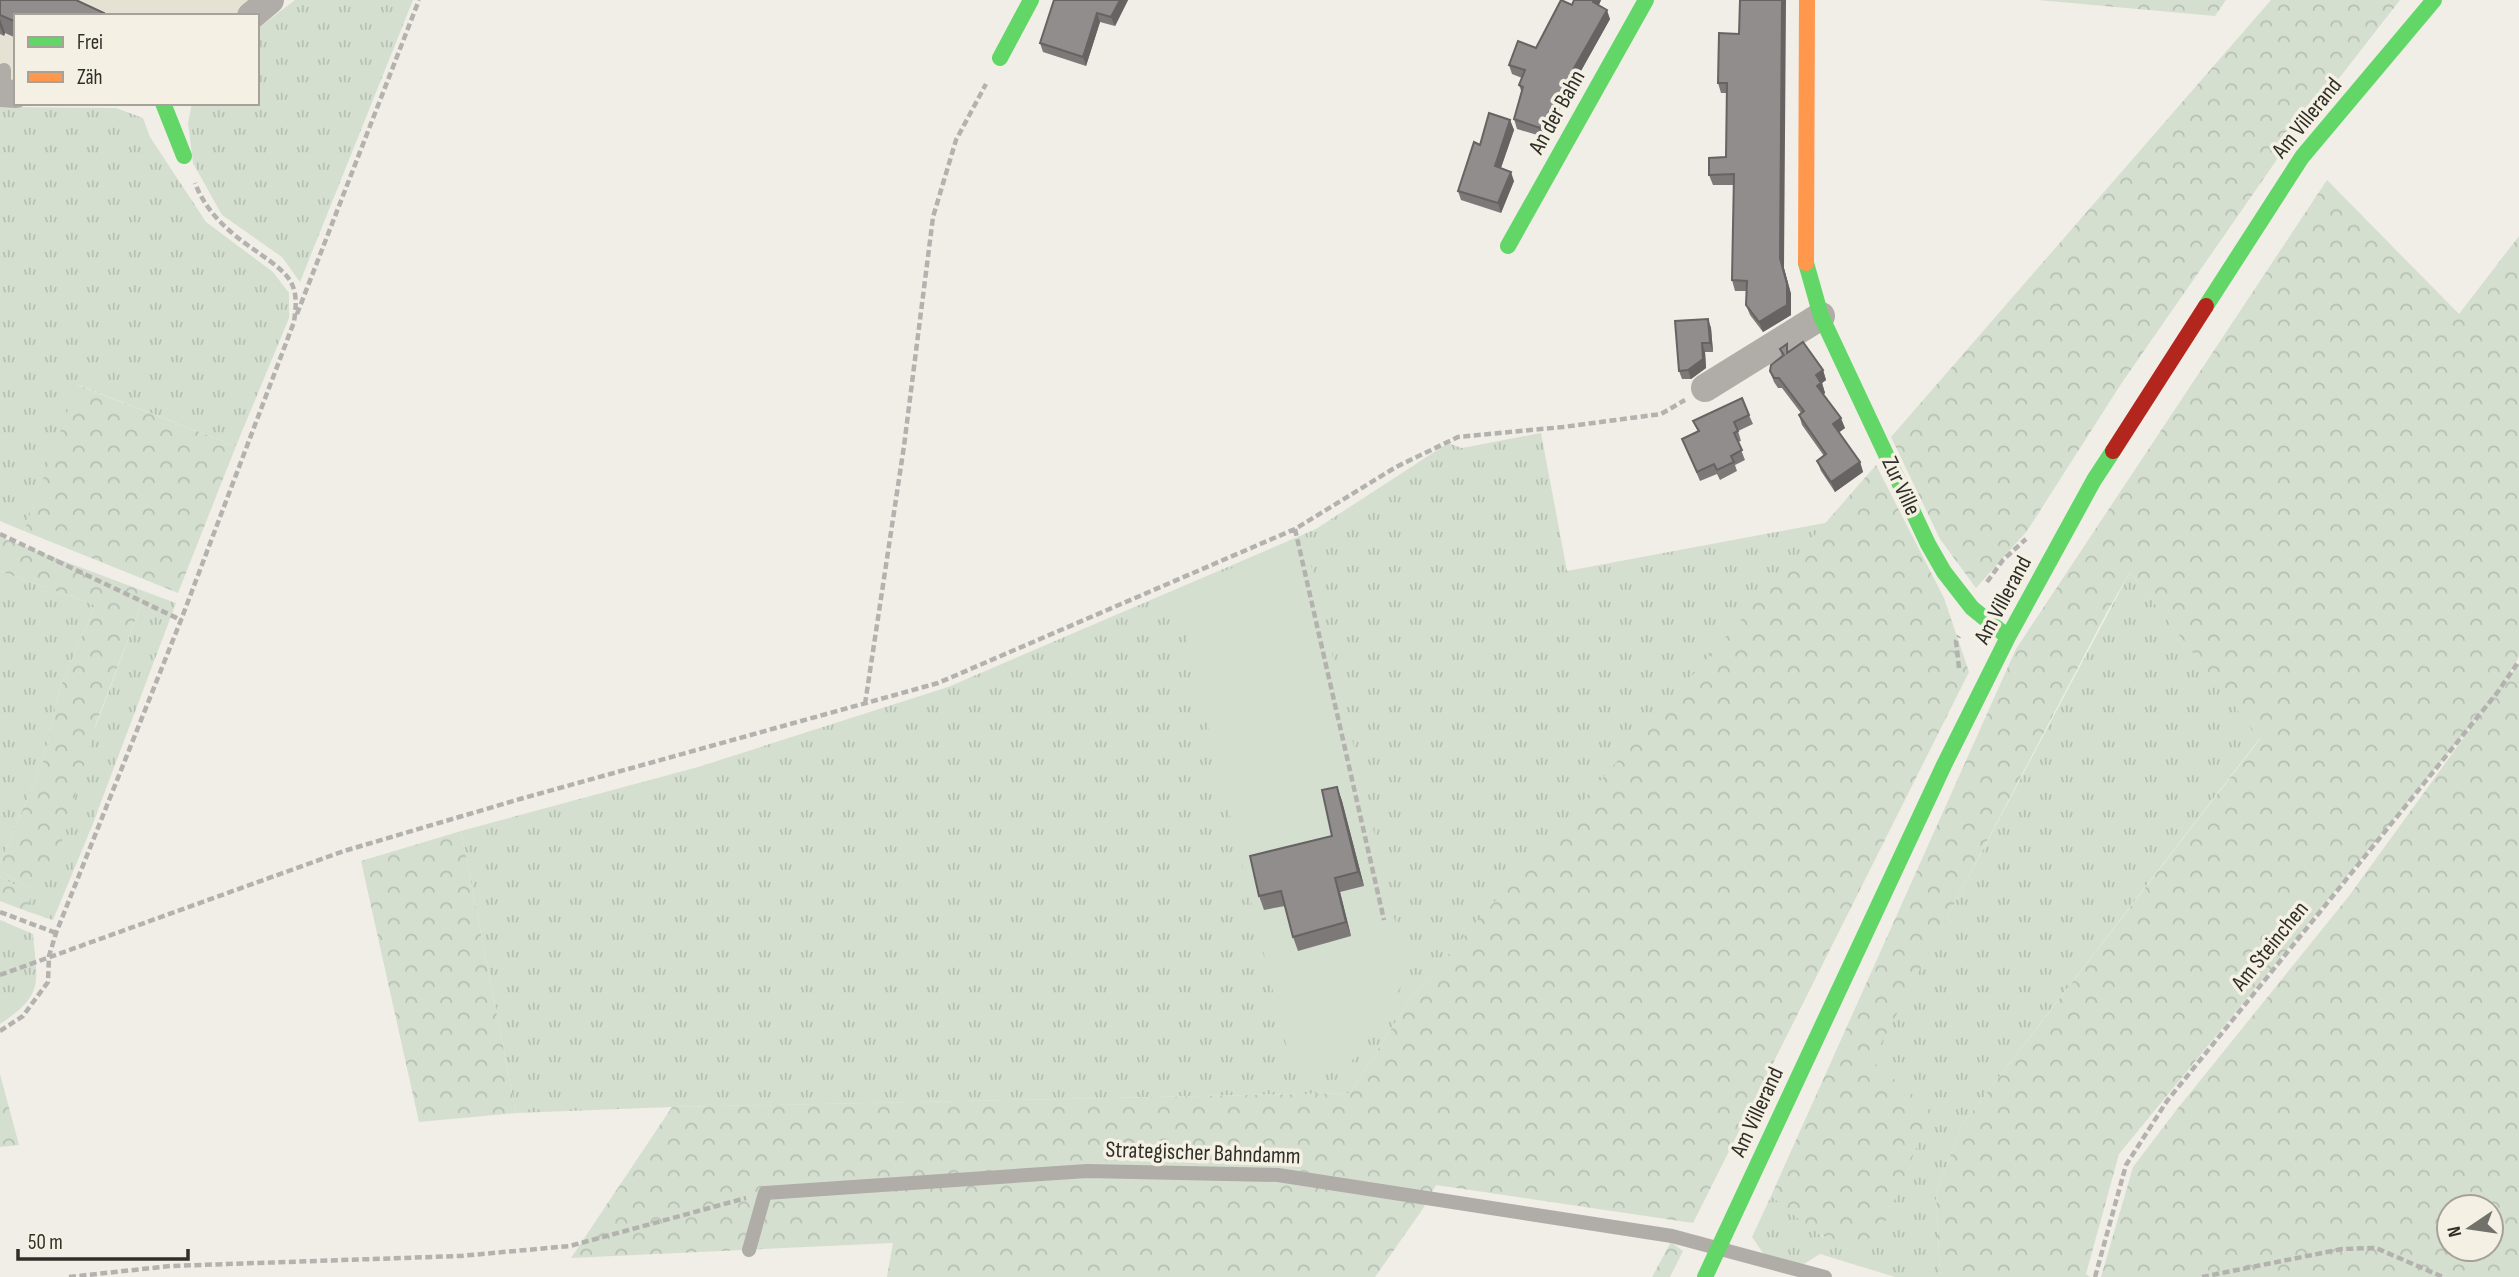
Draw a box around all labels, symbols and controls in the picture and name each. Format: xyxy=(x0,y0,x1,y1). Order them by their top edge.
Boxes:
legend xyxy=(14,14,259,105)
text: Frei xyxy=(77,30,103,55)
text: Zäh xyxy=(77,65,103,90)
street label: An der Bahn xyxy=(1522,65,1591,160)
street label: Am Villerand xyxy=(2265,72,2348,165)
street label: Zur Ville xyxy=(1875,452,1927,520)
street label: Am Villerand xyxy=(1968,551,2038,650)
street label: Am Steinchen xyxy=(2225,896,2315,997)
street label: Am Villerand xyxy=(1724,1063,1790,1162)
street label: Strategischer Bahndamm xyxy=(1105,1136,1301,1170)
north arrow xyxy=(2435,1193,2505,1263)
scale bar xyxy=(18,1218,187,1262)
text: N xyxy=(2443,1224,2467,1239)
text: 50 m xyxy=(28,1230,63,1255)

